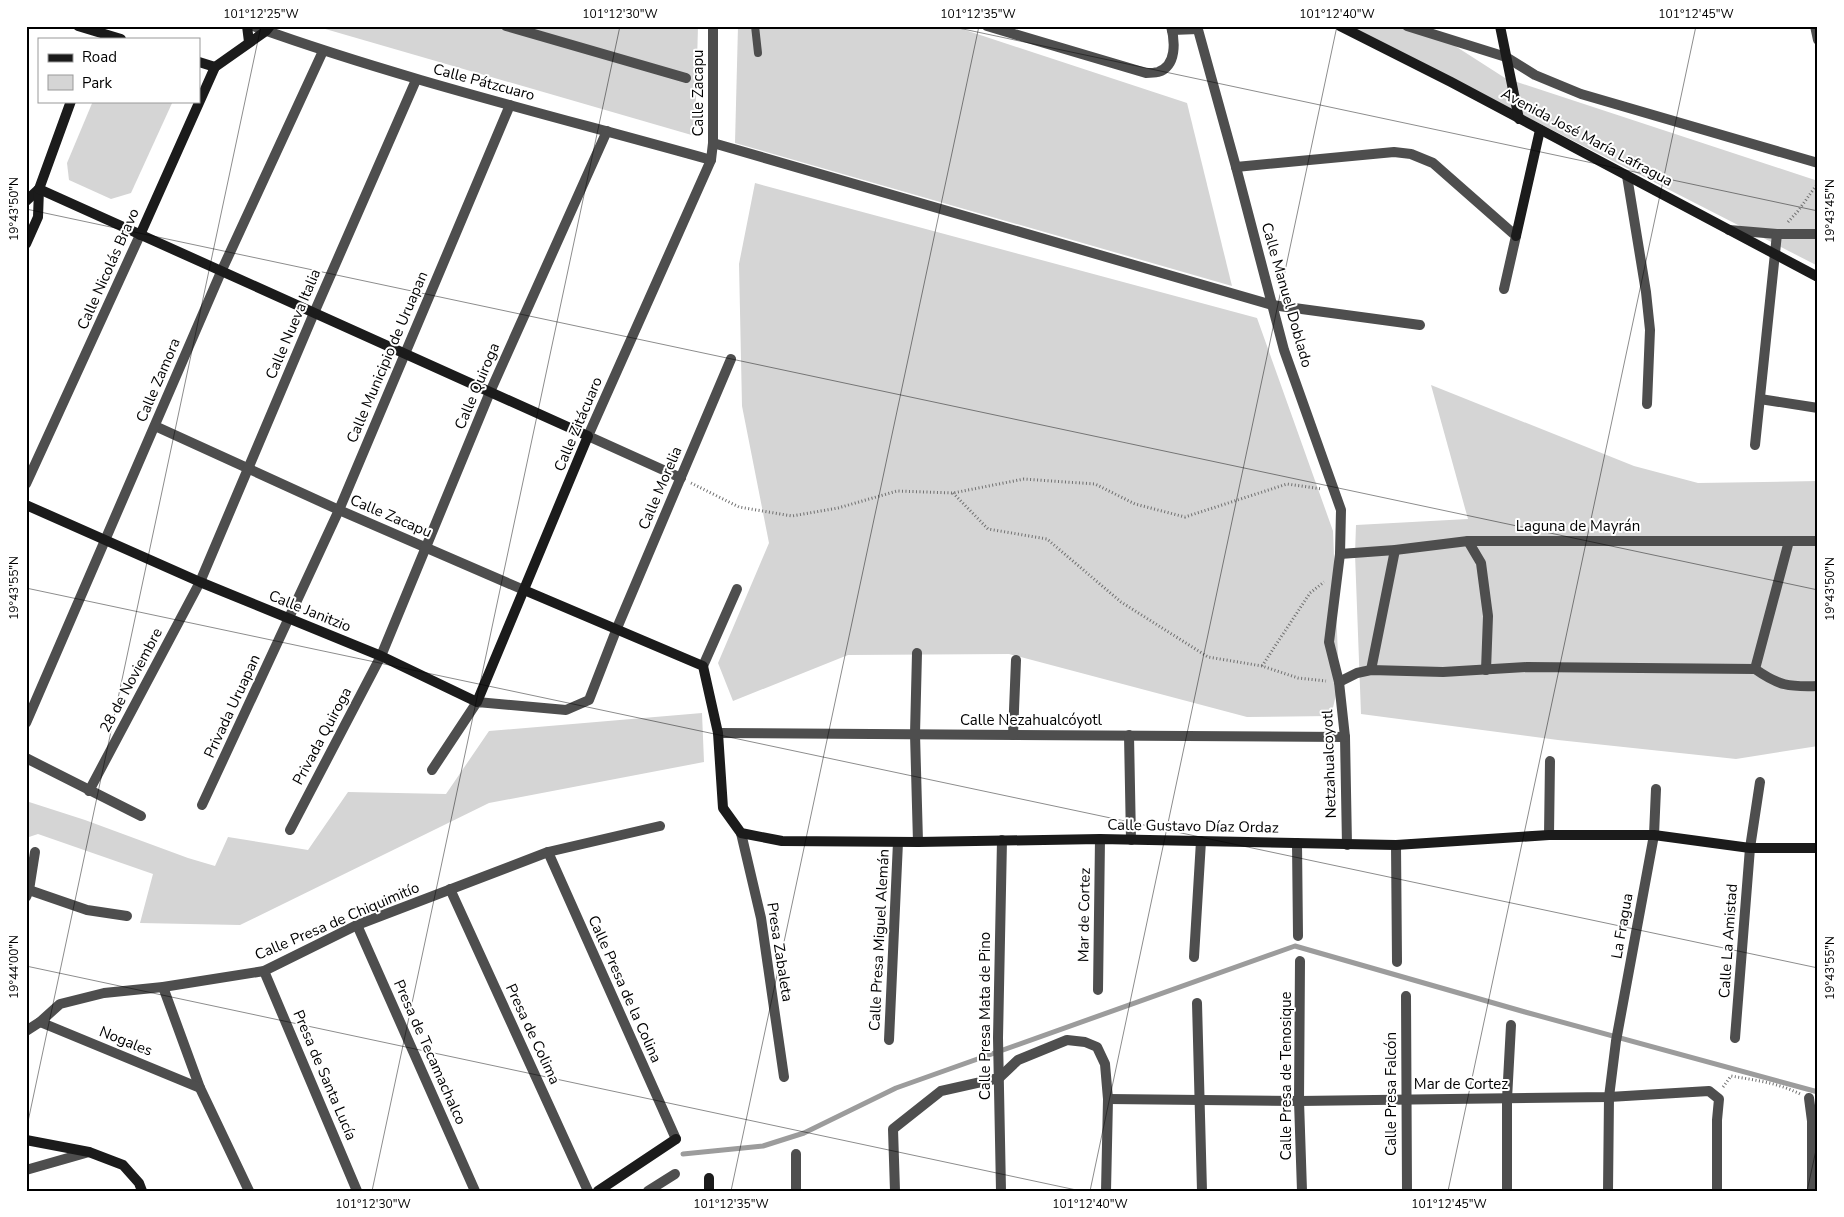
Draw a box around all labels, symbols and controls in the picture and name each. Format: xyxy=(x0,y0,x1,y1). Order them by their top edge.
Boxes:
text: 101°12'25"W xyxy=(223,6,299,22)
text: 101°12'30"W xyxy=(582,6,658,22)
text: 101°12'35"W xyxy=(940,6,1016,22)
text: 101°12'40"W xyxy=(1299,6,1375,22)
text: 101°12'45"W xyxy=(1658,6,1734,22)
legend xyxy=(38,38,200,102)
text: Road xyxy=(82,47,117,67)
street label: Calle Zacapu xyxy=(688,49,708,137)
street label: Calle Pátzcuaro xyxy=(431,59,537,105)
text: Park xyxy=(82,73,112,93)
street label: Avenida José María Lafragua xyxy=(1498,83,1676,191)
text: 19°43'50"N xyxy=(6,177,22,241)
text: 19°43'45"N xyxy=(1822,179,1838,243)
street label: Calle Nicolás Bravo xyxy=(72,205,144,333)
street label: Calle Manuel Doblado xyxy=(1257,220,1317,370)
street label: Calle Nueva Italia xyxy=(261,266,325,382)
street label: Calle Municipio de Uruapan xyxy=(342,268,432,446)
street label: Calle Zamora xyxy=(131,335,185,425)
street label: Calle Quiroga xyxy=(450,340,504,432)
street label: Calle Zitácuaro xyxy=(549,374,607,474)
street label: Calle Morelia xyxy=(633,443,687,533)
street label: Calle Zacapu xyxy=(347,490,435,542)
street label: Laguna de Mayrán xyxy=(1516,516,1640,536)
text: 19°43'55"N xyxy=(6,556,22,620)
text: 19°43'50"N xyxy=(1822,557,1838,621)
street label: Calle Janitzio xyxy=(266,585,354,637)
street label: 28 de Noviembre xyxy=(95,624,167,736)
street label: Privada Uruapan xyxy=(199,651,265,761)
street label: Privada Quiroga xyxy=(288,684,356,788)
street label: Netzahualcoyotl xyxy=(1317,709,1341,819)
street label: Calle Nezahualcóyotl xyxy=(960,710,1103,730)
street label: Calle Gustavo Díaz Ordaz xyxy=(1107,815,1279,837)
street label: Calle Presa Miguel Alemán xyxy=(864,848,894,1032)
street label: Mar de Cortez xyxy=(1073,868,1095,962)
street label: Calle Presa de Chiquimitío xyxy=(252,877,422,965)
street label: Calle La Amistad xyxy=(1714,883,1742,999)
street label: La Fragua xyxy=(1606,892,1638,960)
street label: Presa Zabaleta xyxy=(762,901,798,1003)
street label: Calle Presa de la Colina xyxy=(583,912,667,1066)
street label: Calle Presa Mata de Pino xyxy=(975,932,995,1100)
text: 19°44'00"N xyxy=(6,935,22,999)
text: 19°43'55"N xyxy=(1822,936,1838,1000)
street label: Presa de Tecamachalco xyxy=(389,976,471,1128)
street label: Presa de Colima xyxy=(501,980,565,1088)
street label: Calle Presa de Tenosique xyxy=(1276,991,1296,1161)
street label: Presa de Santa Lucía xyxy=(288,1007,362,1143)
street label: Nogales xyxy=(96,1021,156,1061)
street label: Calle Presa Falcón xyxy=(1381,1032,1401,1156)
street label: Mar de Cortez xyxy=(1414,1074,1508,1094)
text: 101°12'30"W xyxy=(335,1196,411,1212)
text: 101°12'35"W xyxy=(693,1196,769,1212)
text: 101°12'40"W xyxy=(1052,1196,1128,1212)
text: 101°12'45"W xyxy=(1411,1196,1487,1212)

